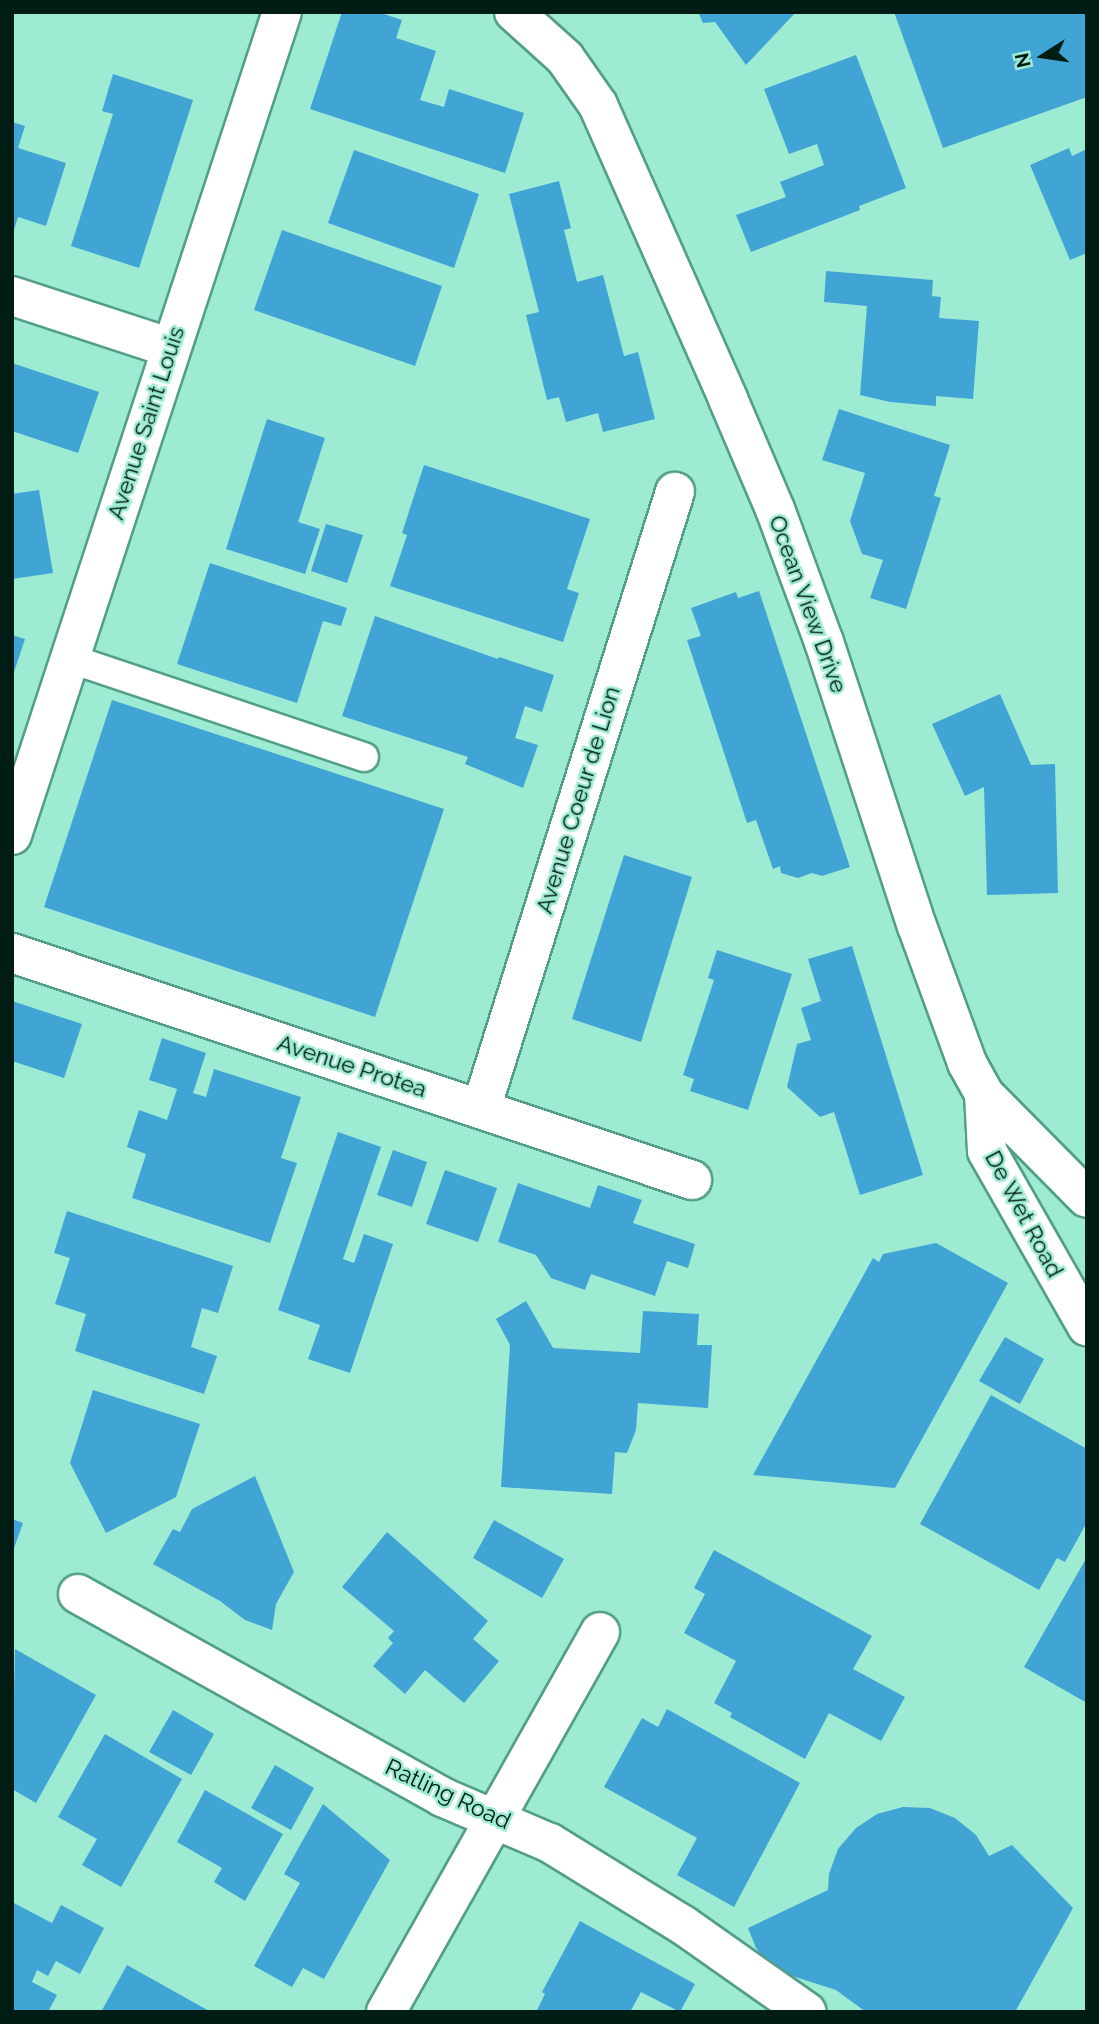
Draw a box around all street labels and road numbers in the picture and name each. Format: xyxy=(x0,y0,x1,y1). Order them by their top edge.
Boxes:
street label: Avenue Saint Louis xyxy=(102,323,190,523)
street label: Ocean View Drive xyxy=(763,511,853,697)
street label: Avenue Coeur de Lion xyxy=(530,683,626,917)
street label: Avenue Protea xyxy=(274,1029,430,1103)
street label: De Wet Road xyxy=(979,1146,1069,1282)
street label: Ratling Road xyxy=(381,1753,515,1835)

